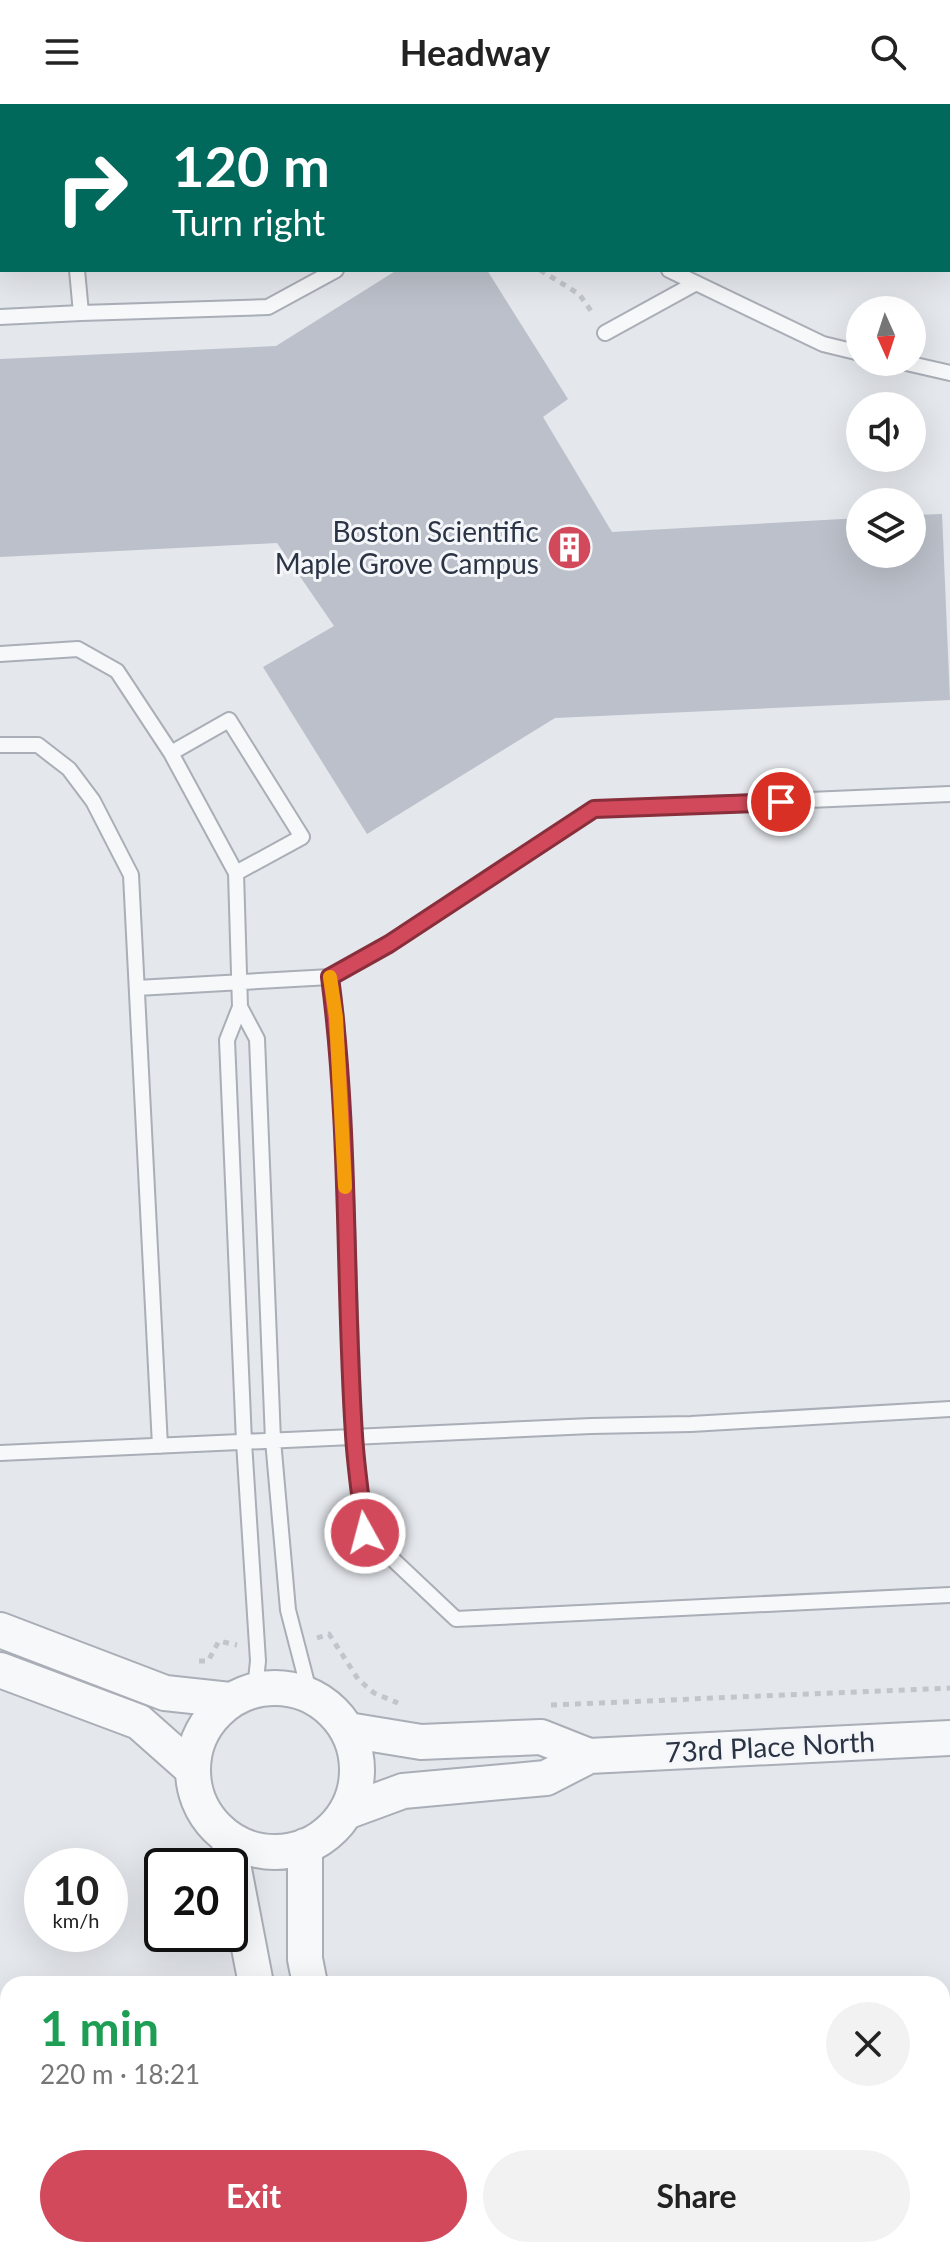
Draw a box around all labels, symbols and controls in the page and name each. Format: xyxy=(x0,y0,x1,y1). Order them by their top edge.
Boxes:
icon: menu xyxy=(40,30,84,74)
text: Headway xyxy=(400,30,550,74)
icon: search xyxy=(866,30,910,74)
text: 120 m xyxy=(172,132,330,199)
icon: right xyxy=(40,136,144,240)
text: Turn right xyxy=(172,200,325,244)
north arrow xyxy=(846,296,926,376)
map controls xyxy=(846,296,926,568)
button: sound xyxy=(846,392,926,472)
button: layers xyxy=(846,488,926,568)
place label: Boston Scientific Maple Grove Campus xyxy=(275,514,539,580)
building icon: Boston Scientific Maple Grove Campus xyxy=(546,524,594,572)
pin xyxy=(747,768,815,836)
icon: arrive xyxy=(759,780,803,824)
position arrow xyxy=(323,1491,407,1575)
street label: 73rd Place North xyxy=(664,1724,876,1768)
speed limit sign: 20 xyxy=(144,1848,248,1952)
text: 10 xyxy=(53,1866,99,1914)
text: km/h xyxy=(53,1908,99,1932)
text: 1 min xyxy=(40,1999,159,2056)
button: close xyxy=(826,2002,910,2086)
text: 220 m · 18:21 xyxy=(40,2058,200,2090)
button: Exit xyxy=(40,2150,467,2242)
button: Share xyxy=(483,2150,910,2242)

